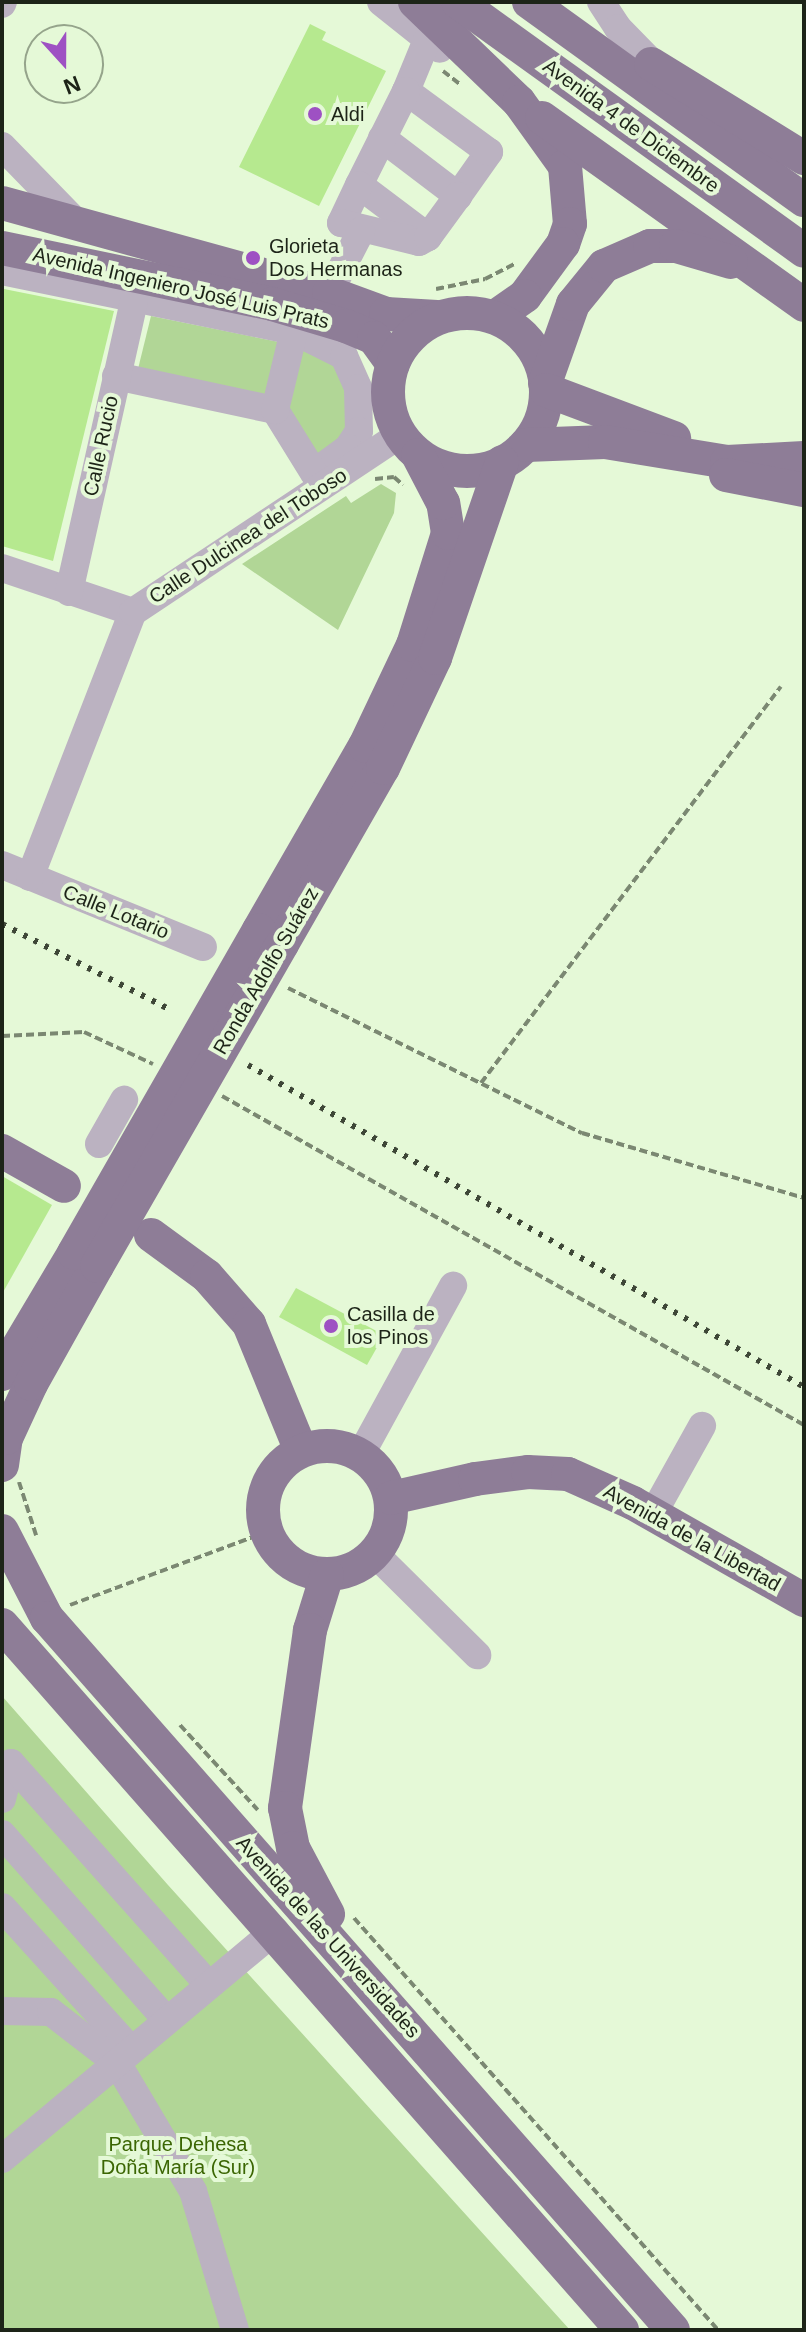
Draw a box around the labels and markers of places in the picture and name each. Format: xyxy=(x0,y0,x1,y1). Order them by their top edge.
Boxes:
place label: Aldi xyxy=(331,102,364,126)
marker: Aldi xyxy=(306,105,324,123)
place label: Glorieta Dos Hermanas xyxy=(269,234,402,281)
marker: Glorieta Dos Hermanas xyxy=(244,249,262,267)
place label: Casilla de los Pinos xyxy=(347,1302,435,1349)
marker: Casilla de los Pinos xyxy=(322,1317,340,1335)

